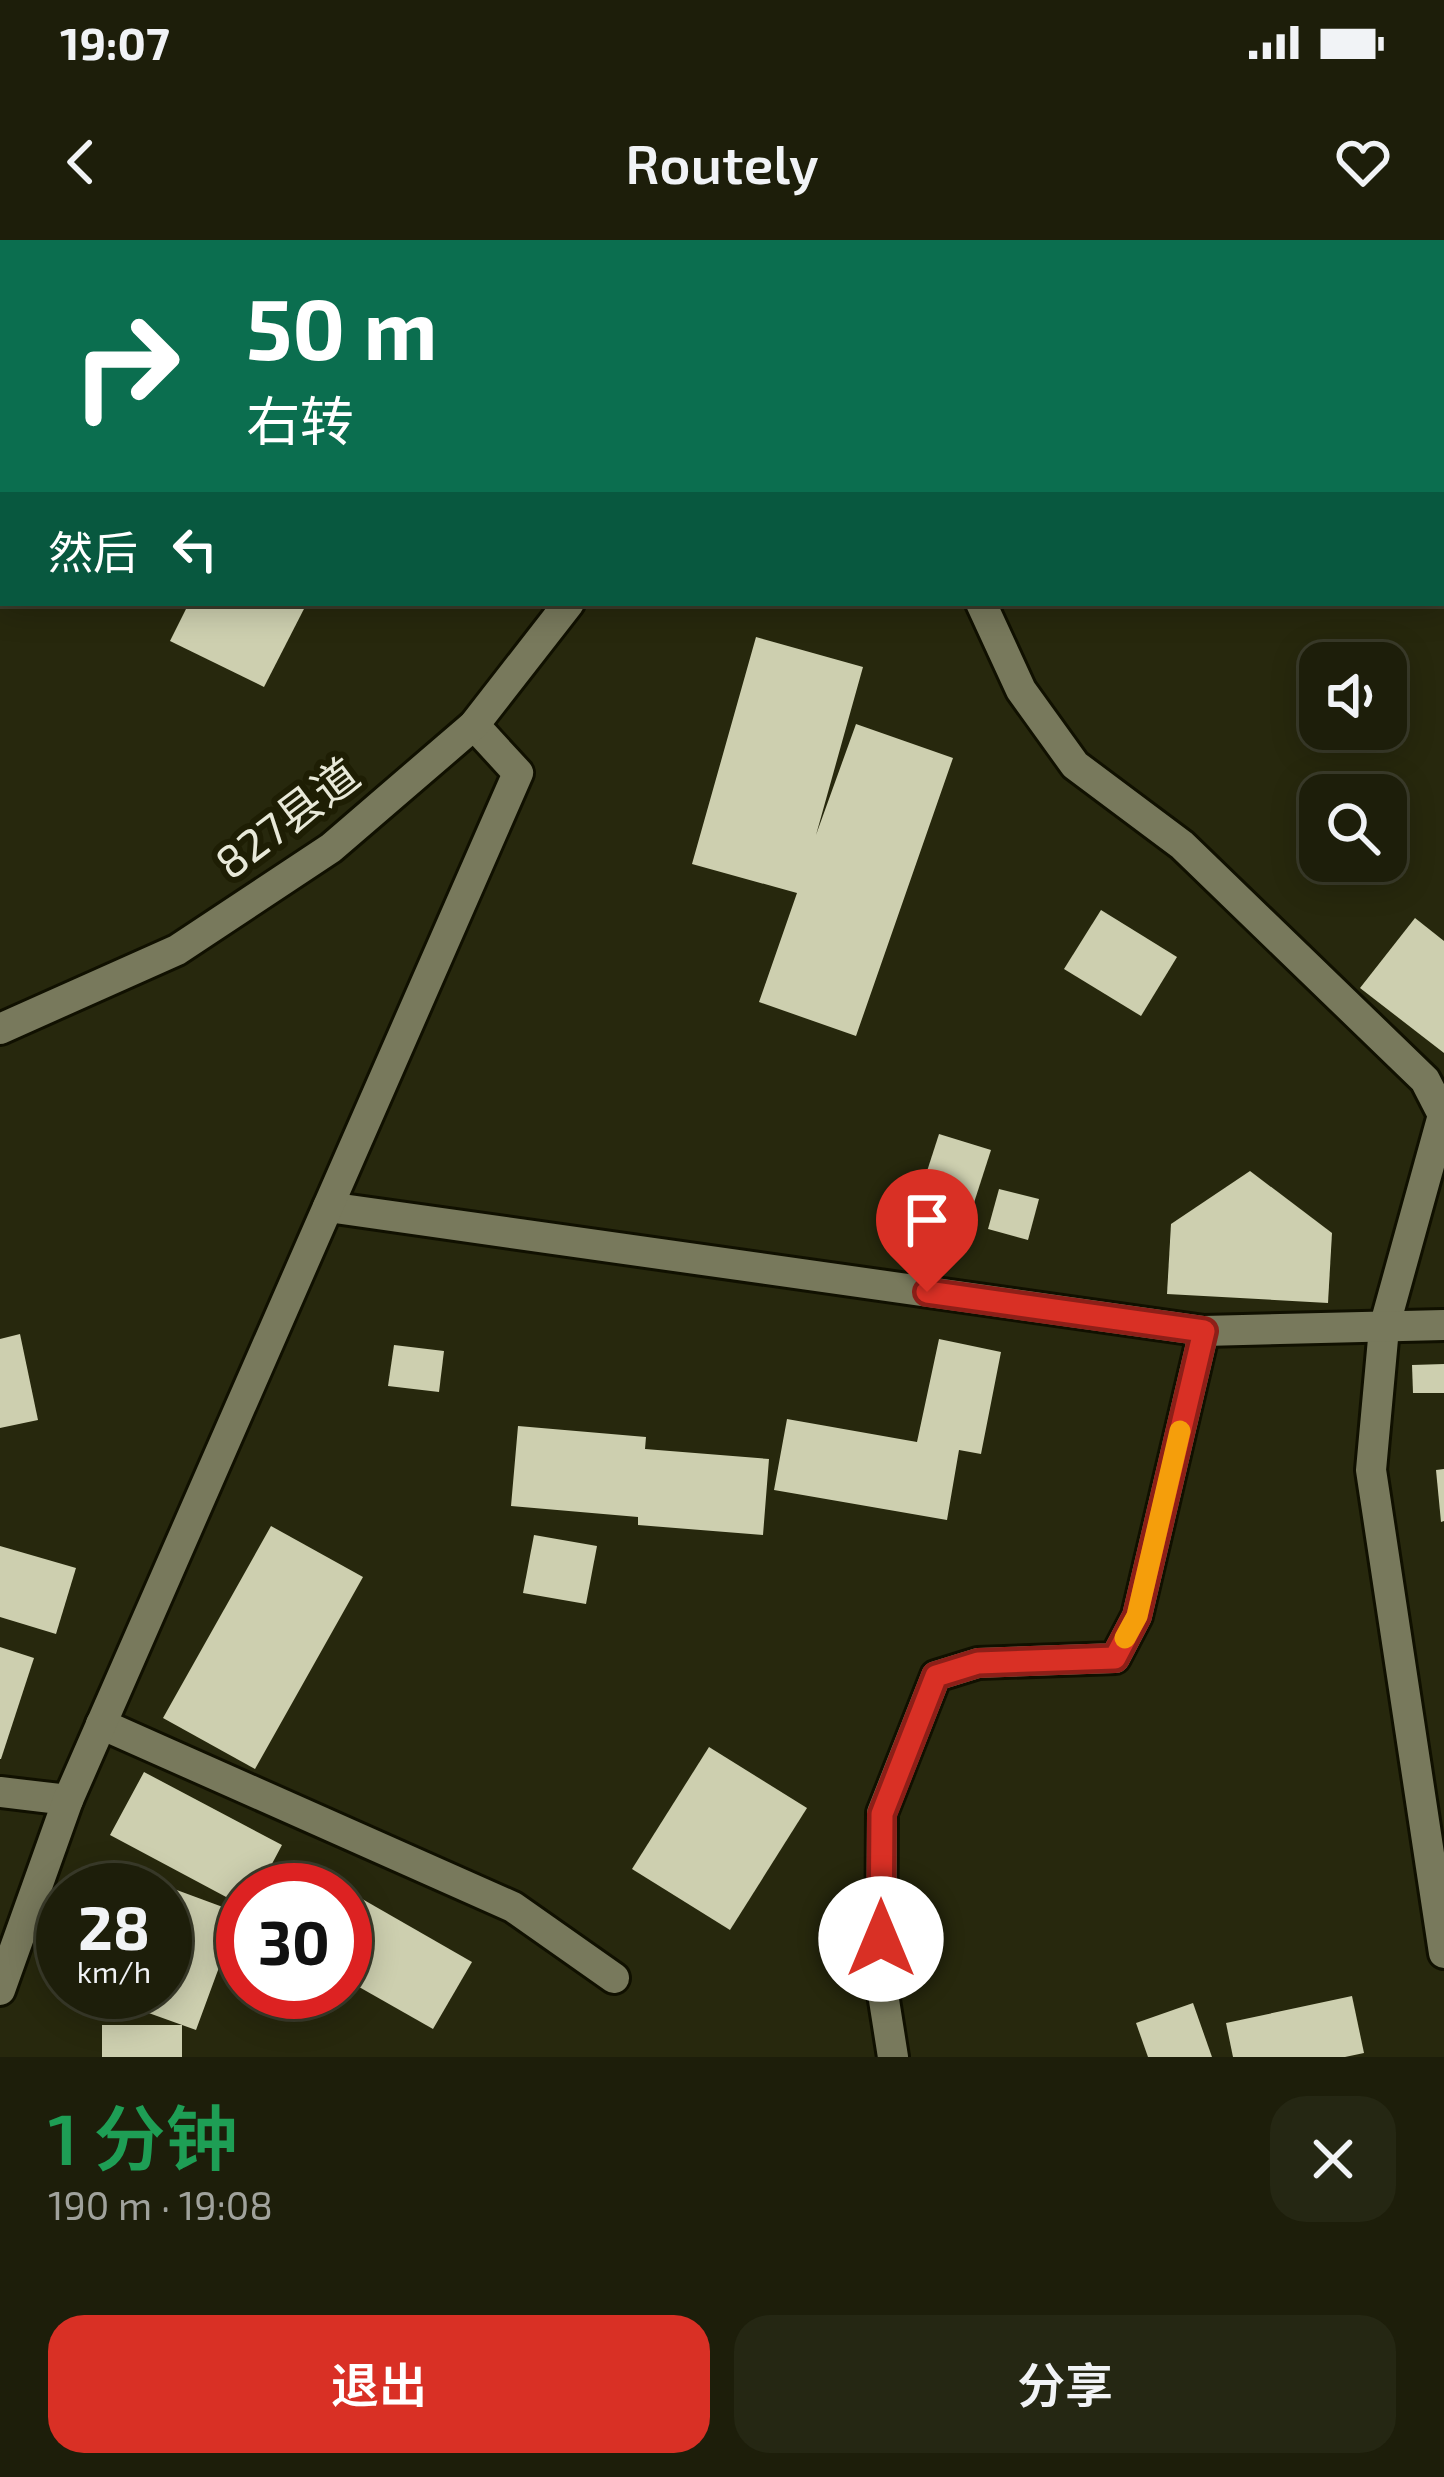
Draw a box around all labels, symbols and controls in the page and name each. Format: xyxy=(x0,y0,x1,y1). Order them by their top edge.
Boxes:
text: 19:07 xyxy=(60,15,170,69)
icon: back xyxy=(48,129,114,195)
icon: heart xyxy=(1330,129,1396,195)
text: Routely xyxy=(625,130,819,195)
text: 50 m xyxy=(246,276,438,377)
icon: right xyxy=(48,288,204,444)
text: 右转 xyxy=(246,387,354,452)
icon: left xyxy=(162,516,228,582)
text: 然后 xyxy=(48,524,138,578)
map controls xyxy=(1299,642,1407,882)
button: sound xyxy=(1299,642,1407,750)
street label: 827县道 xyxy=(204,746,368,888)
button: search xyxy=(1299,774,1407,882)
pin xyxy=(876,1169,978,1292)
icon: arrive xyxy=(894,1187,960,1253)
speed limit sign: 30 xyxy=(216,1863,372,2019)
position arrow xyxy=(818,1876,944,2002)
text: 28 xyxy=(78,1890,150,1962)
text: km/h xyxy=(77,1953,151,1989)
text: 1 分钟 xyxy=(48,2093,238,2179)
button: close xyxy=(1270,2096,1396,2222)
text: 190 m · 19:08 xyxy=(48,2181,273,2228)
button: 退出 xyxy=(48,2315,710,2453)
button: 分享 xyxy=(734,2315,1396,2453)

